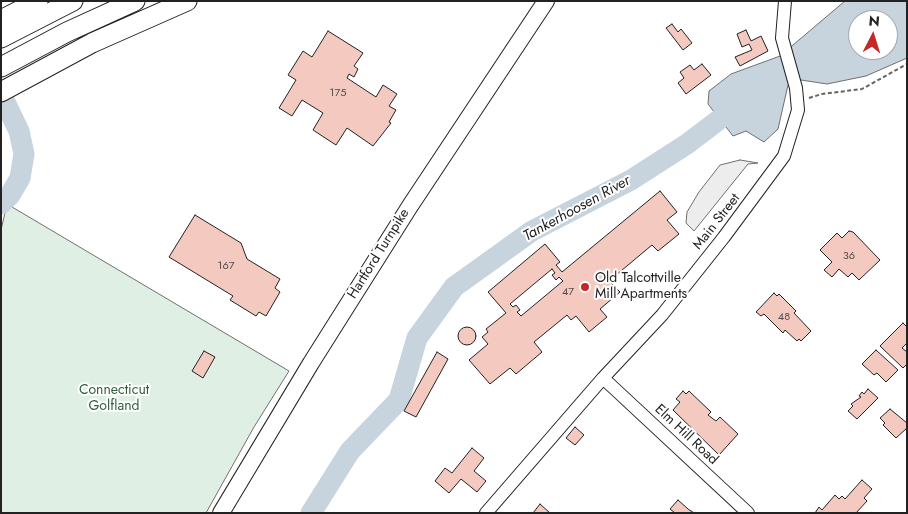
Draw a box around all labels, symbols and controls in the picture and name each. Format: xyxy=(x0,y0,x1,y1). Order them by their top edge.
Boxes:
north arrow xyxy=(848,10,898,60)
text: N xyxy=(868,11,881,32)
house number: 175 xyxy=(330,86,346,100)
water label: Tankerhoosen River xyxy=(520,172,634,246)
street label: Main Street xyxy=(690,191,744,253)
street label: Hartford Turnpike xyxy=(345,206,413,302)
house number: 36 xyxy=(843,249,855,263)
house number: 167 xyxy=(217,259,235,273)
place label: Old Talcottville Mill Apartments xyxy=(595,271,687,304)
marker: Old Talcottville Mill Apartments xyxy=(579,281,591,293)
house number: 47 xyxy=(562,285,574,299)
house number: 48 xyxy=(778,310,790,324)
park label: Connecticut Golfland xyxy=(79,383,149,416)
street label: Elm Hill Road xyxy=(651,401,721,469)

